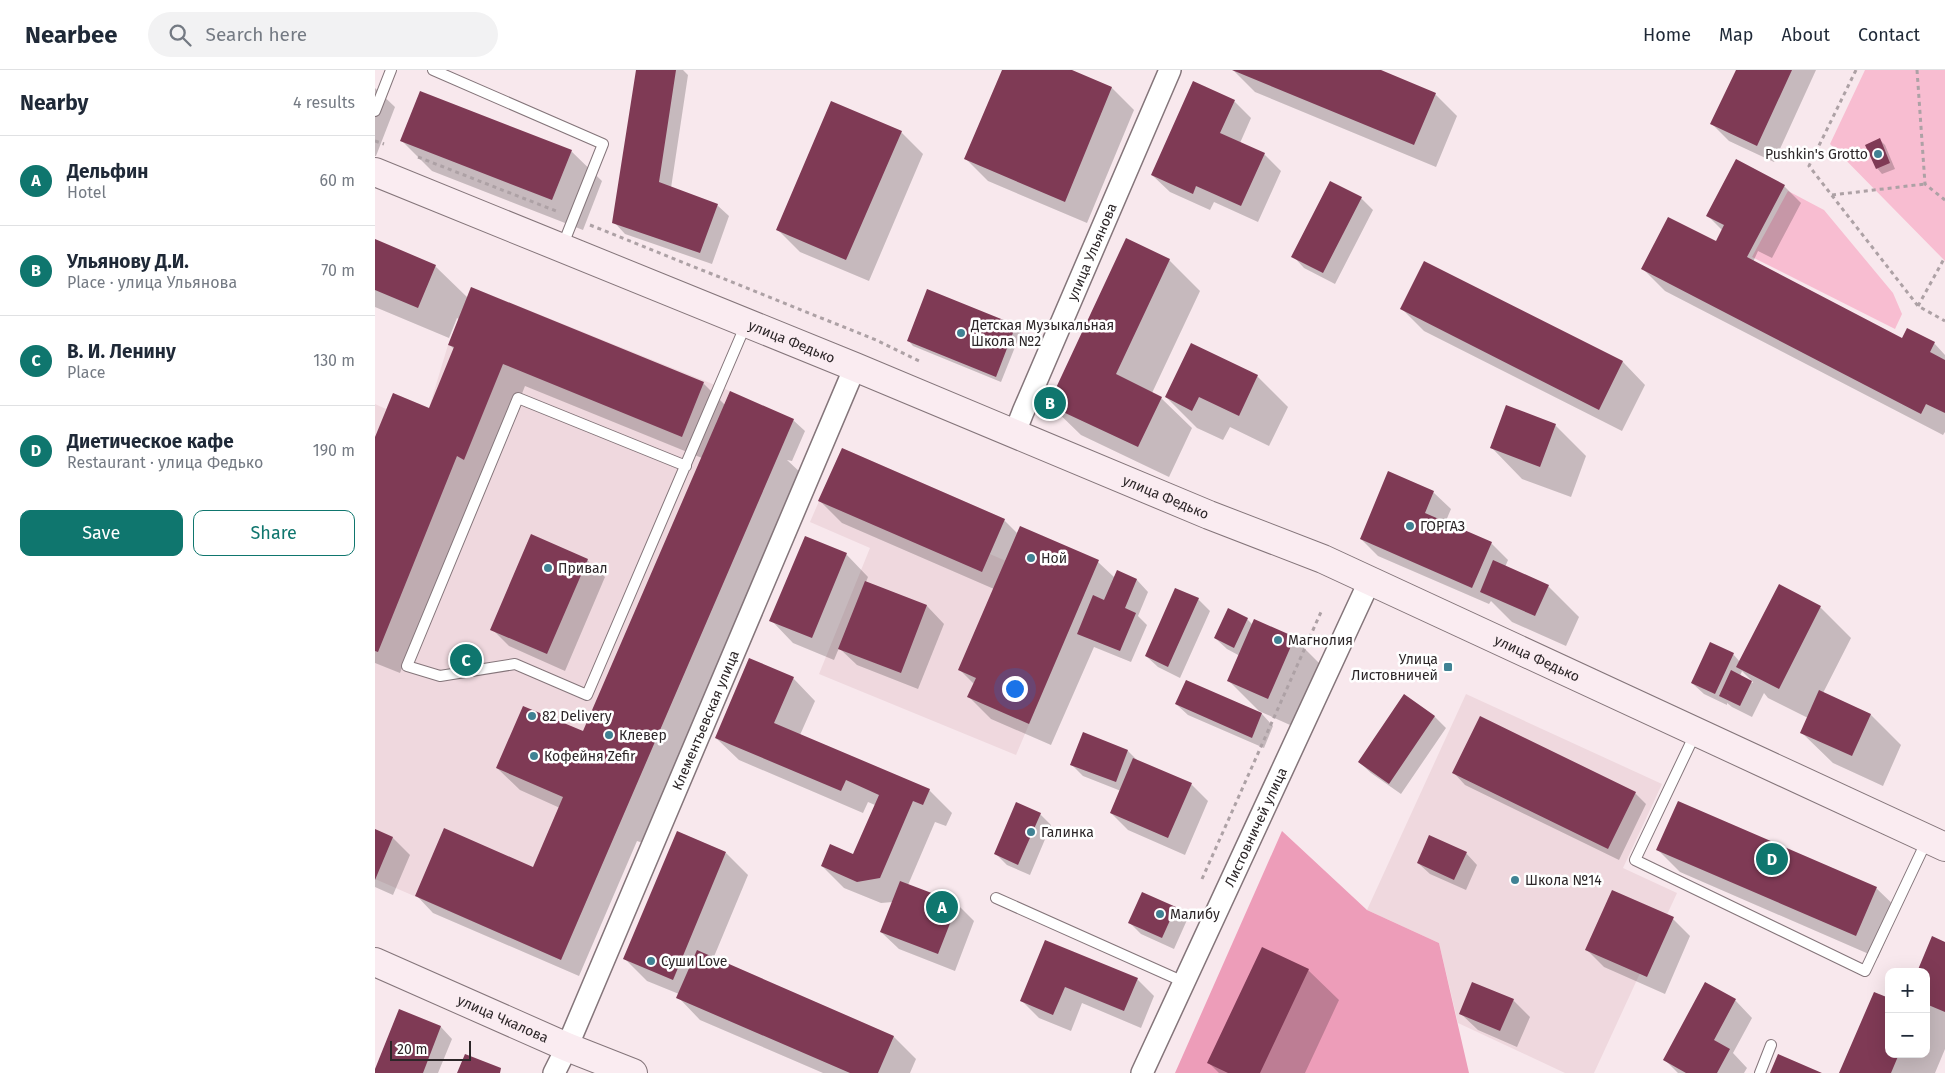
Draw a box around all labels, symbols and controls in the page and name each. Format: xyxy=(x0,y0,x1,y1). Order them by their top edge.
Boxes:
search box xyxy=(148,12,498,57)
text: Nearbee xyxy=(25,21,118,49)
icon: search xyxy=(166,21,194,49)
text: Search here xyxy=(206,23,307,46)
text: Home xyxy=(1643,24,1691,46)
text: Map xyxy=(1719,24,1753,46)
text: About xyxy=(1781,24,1830,46)
text: Contact xyxy=(1858,24,1920,46)
text: Nearby xyxy=(20,90,88,116)
text: 4 results xyxy=(293,93,355,112)
place label: Pushkin's Grotto xyxy=(1765,146,1868,163)
marker: Pushkin's Grotto xyxy=(1872,148,1884,160)
text: Дельфин xyxy=(67,160,148,183)
text: A xyxy=(31,171,41,190)
text: 60 m xyxy=(320,171,355,190)
text: Hotel xyxy=(67,183,106,202)
street label: улица Ульянова xyxy=(1063,201,1120,303)
text: Ульянову Д.И. xyxy=(67,250,189,273)
text: B xyxy=(31,261,41,280)
text: 70 m xyxy=(321,261,355,280)
text: Place · улица Ульянова xyxy=(67,273,237,292)
street label: улица Федько xyxy=(746,316,838,367)
place label: Детская Музыкальная Школа №2 xyxy=(970,317,1114,350)
marker: Детская Музыкальная Школа №2 xyxy=(955,327,967,339)
text: В. И. Ленину xyxy=(67,340,176,363)
text: C xyxy=(31,351,41,370)
text: 130 m xyxy=(313,351,355,370)
text: Place xyxy=(67,363,106,382)
pin: B xyxy=(1034,384,1066,422)
text: Диетическое кафе xyxy=(67,430,234,453)
text: D xyxy=(31,441,41,460)
text: 190 m xyxy=(313,441,355,460)
text: Restaurant · улица Федько xyxy=(67,453,263,472)
street label: улица Федько xyxy=(1120,471,1212,523)
button: Save xyxy=(20,510,183,556)
button: Share xyxy=(193,510,355,556)
place label: ГОРГАЗ xyxy=(1420,518,1465,535)
marker: ГОРГАЗ xyxy=(1404,520,1416,532)
place label: Ной xyxy=(1041,550,1067,567)
marker: Ной xyxy=(1025,552,1037,564)
place label: Привал xyxy=(558,560,608,577)
marker: Привал xyxy=(542,562,554,574)
street label: улица Федько xyxy=(1492,631,1583,685)
place label: Магнолия xyxy=(1288,632,1353,649)
marker: Магнолия xyxy=(1272,634,1284,646)
pin: C xyxy=(450,641,482,679)
street label: Клементьевская улица xyxy=(668,648,743,793)
place label: Улица Листовничей xyxy=(1351,651,1438,684)
marker: Улица Листовничей xyxy=(1442,661,1454,673)
your location xyxy=(1002,676,1028,702)
place label: 82 Delivery xyxy=(542,708,612,725)
marker: 82 Delivery xyxy=(526,710,538,722)
place label: Клевер xyxy=(619,727,667,744)
marker: Клевер xyxy=(603,729,615,741)
place label: Кофейня Zefir xyxy=(544,748,636,765)
marker: Кофейня Zefir xyxy=(528,750,540,762)
street label: Листовничей улица xyxy=(1221,765,1291,889)
place label: Галинка xyxy=(1041,824,1094,841)
marker: Галинка xyxy=(1025,826,1037,838)
pin: D xyxy=(1756,840,1788,878)
place label: Школа №14 xyxy=(1525,872,1602,889)
marker: Школа №14 xyxy=(1509,874,1521,886)
pin: A xyxy=(926,888,958,926)
place label: Малибу xyxy=(1170,906,1220,923)
marker: Малибу xyxy=(1154,908,1166,920)
place label: Суши Love xyxy=(661,953,728,970)
marker: Суши Love xyxy=(645,955,657,967)
map controls xyxy=(1885,968,1930,1058)
button: + xyxy=(1885,968,1930,1013)
street label: улица Чкалова xyxy=(455,991,551,1046)
button: − xyxy=(1885,1013,1930,1058)
scale bar xyxy=(390,1038,471,1061)
text: 20 m xyxy=(397,1041,427,1058)

